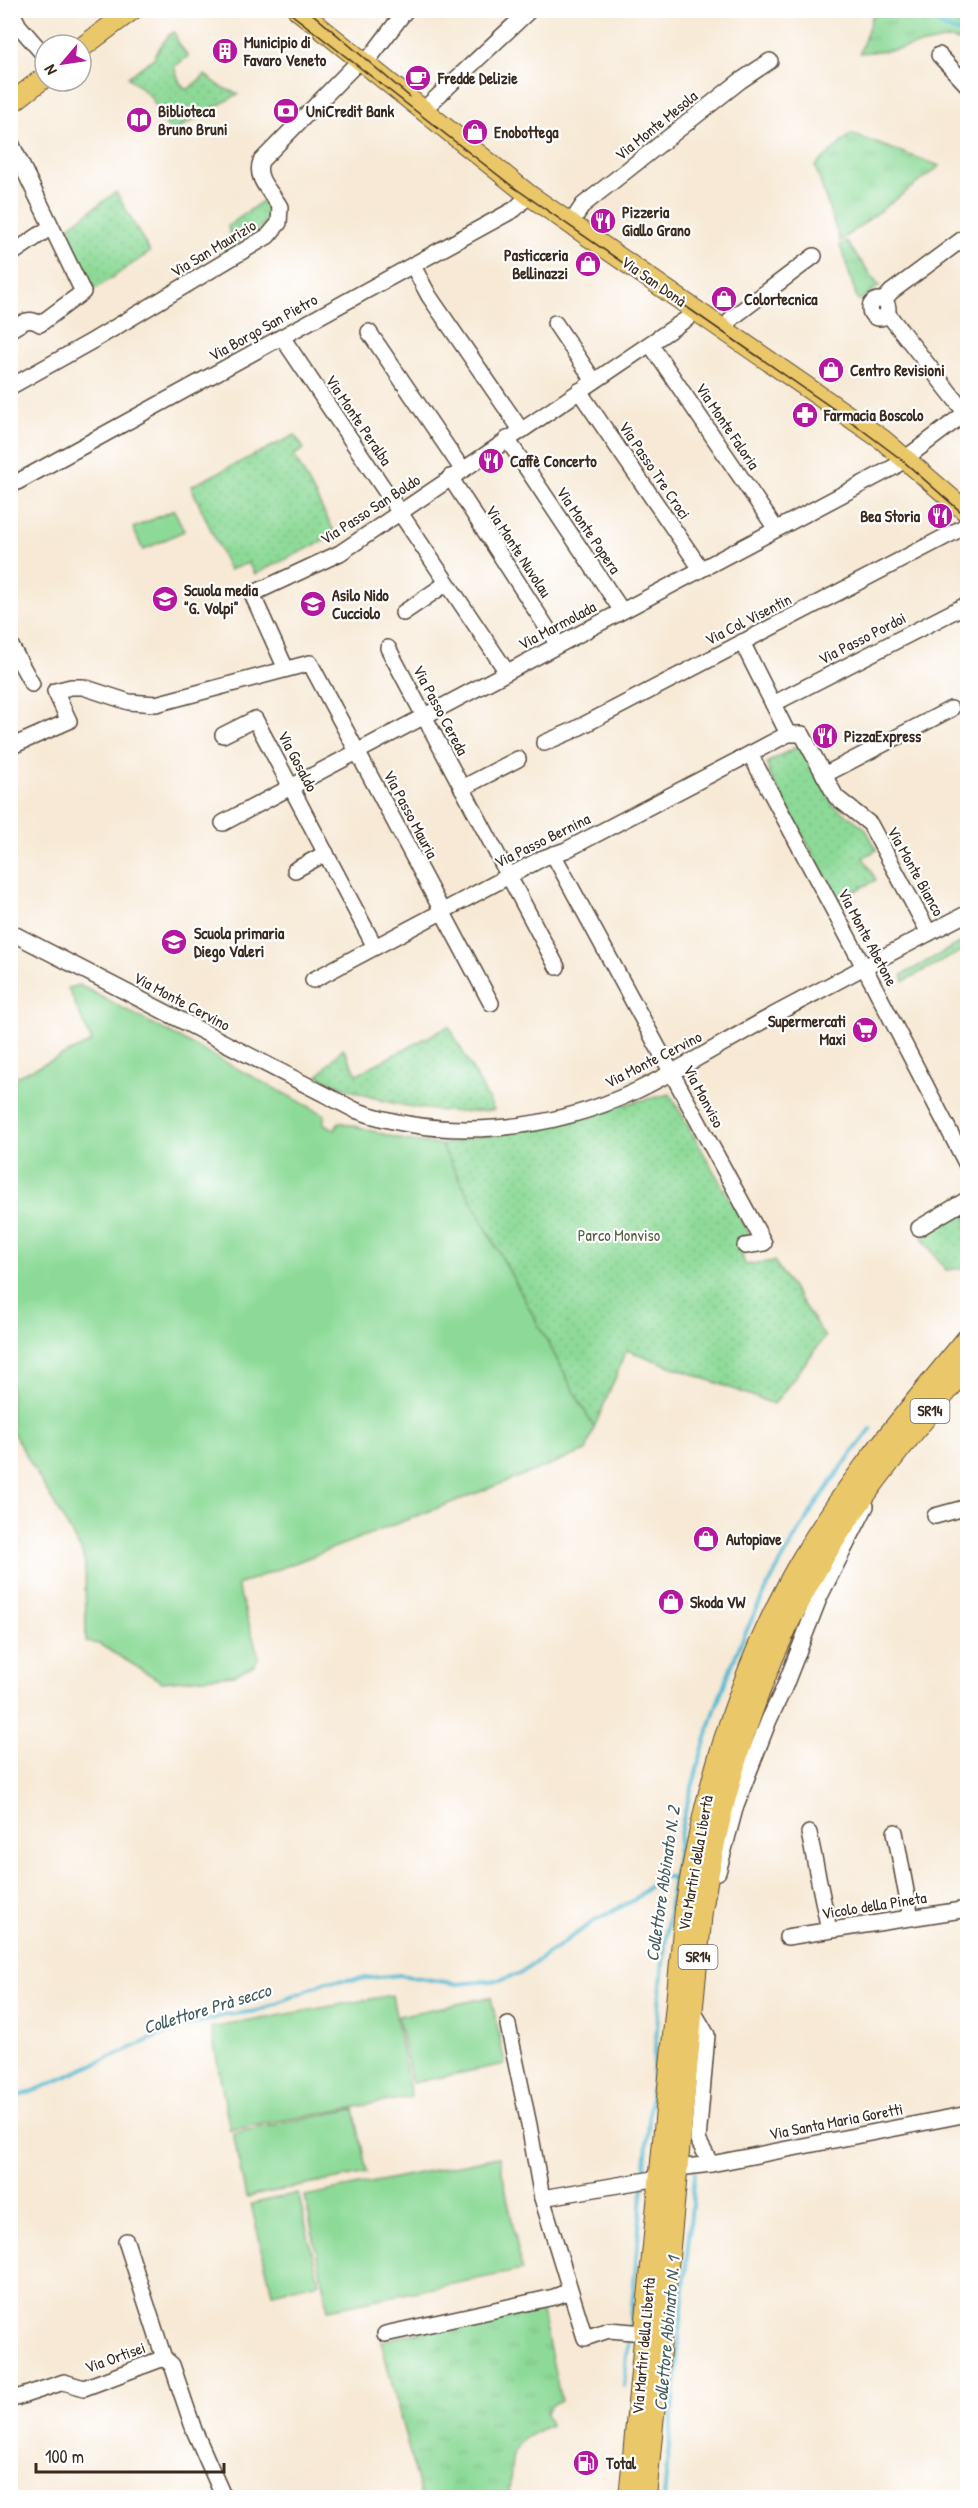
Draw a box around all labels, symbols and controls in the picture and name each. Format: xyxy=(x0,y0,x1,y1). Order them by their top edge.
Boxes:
place label: Municipio di Favaro Veneto xyxy=(243,31,327,71)
north arrow xyxy=(33,33,93,93)
building icon: Municipio di Favaro Veneto xyxy=(210,36,240,66)
text: N xyxy=(38,61,62,79)
cafe icon: Fredde Delizie xyxy=(403,63,433,93)
place label: Fredde Delizie xyxy=(437,67,518,89)
street label: Via Monte Mesola xyxy=(610,85,702,165)
bank icon: UniCredit Bank xyxy=(271,96,301,126)
place label: Biblioteca Bruno Bruni xyxy=(158,100,228,140)
place label: UniCredit Bank xyxy=(306,100,395,122)
library icon: Biblioteca Bruno Bruni xyxy=(124,105,154,135)
shop icon: Enobottega xyxy=(460,117,490,147)
place label: Enobottega xyxy=(494,121,559,144)
place label: Pizzeria Giallo Grano xyxy=(622,201,691,241)
restaurant icon: Pizzeria Giallo Grano xyxy=(588,206,618,236)
street label: Via San Maurizio xyxy=(166,214,260,282)
place label: Pasticceria Bellinazzi xyxy=(504,244,569,284)
shop icon: Pasticceria Bellinazzi xyxy=(573,249,603,279)
street label: Via San Donà xyxy=(617,251,691,311)
shop icon: Colortecnica xyxy=(709,284,739,314)
street label: Via Borgo San Pietro xyxy=(205,288,322,366)
place label: Colortecnica xyxy=(744,288,818,310)
shop icon: Centro Revisioni xyxy=(816,355,846,385)
place label: Centro Revisioni xyxy=(850,359,945,381)
street label: Via Monte Peralba xyxy=(321,370,397,470)
street label: Via Monte Faloria xyxy=(691,378,765,474)
pharmacy icon: Farmacia Boscolo xyxy=(790,400,820,430)
place label: Farmacia Boscolo xyxy=(823,404,924,426)
street label: Via Passo Tre Croci xyxy=(614,417,696,523)
restaurant icon: Caffè Concerto xyxy=(476,446,506,476)
place label: Caffè Concerto xyxy=(510,450,597,472)
street label: Via Passo San Boldo xyxy=(316,468,425,550)
street label: Via Monte Popera xyxy=(552,482,626,578)
street label: Via Monte Nuvolau xyxy=(481,501,557,602)
restaurant icon: Bea Storia xyxy=(925,501,955,531)
place label: Bea Storia xyxy=(860,505,921,527)
place label: Scuola media "G. Volpi" xyxy=(184,579,259,620)
school or university icon: Scuola media "G. Volpi" xyxy=(150,584,180,614)
place label: Asilo Nido Cucciolo xyxy=(332,584,389,624)
street label: Via Col Visentin xyxy=(701,588,795,650)
school or university icon: Asilo Nido Cucciolo xyxy=(298,589,328,619)
street label: Via Marmolada xyxy=(514,595,600,655)
street label: Via Passo Pordoi xyxy=(814,607,910,669)
street label: Via Passo Cereda xyxy=(408,661,474,759)
restaurant icon: PizzaExpress xyxy=(810,721,840,751)
place label: PizzaExpress xyxy=(844,725,922,748)
street label: Via Gosaldo xyxy=(273,727,323,796)
street label: Via Passo Mauria xyxy=(378,766,444,862)
street label: Via Passo Bernina xyxy=(490,807,594,873)
street label: Via Monte Bianco xyxy=(882,822,950,920)
street label: Via Monte Abetone xyxy=(833,884,903,990)
place label: Scuola primaria Diego Valeri xyxy=(194,922,285,963)
school or university icon: Scuola primaria Diego Valeri xyxy=(159,927,189,957)
street label: Via Monte Cervino xyxy=(130,966,235,1036)
place label: Supermercati Maxi xyxy=(768,1010,846,1050)
supermarket icon: Supermercati Maxi xyxy=(850,1015,880,1045)
street label: Via Monte Cervino xyxy=(601,1025,706,1093)
street label: Via Monviso xyxy=(678,1061,730,1132)
park label: Parco Monviso xyxy=(578,1224,661,1246)
road number: SR14 xyxy=(910,1399,950,1423)
shop icon: Autopiave xyxy=(691,1524,721,1554)
place label: Autopiave xyxy=(726,1528,782,1551)
shop icon: Skoda VW xyxy=(656,1587,686,1617)
place label: Skoda VW xyxy=(690,1591,746,1613)
street label: Via Martiri della Libertà xyxy=(672,1794,718,1932)
water label: Collettore Abbinato N. 2 xyxy=(639,1803,686,1963)
street label: Vicolo della Pineta xyxy=(820,1886,928,1924)
road number: SR14 xyxy=(678,1945,718,1969)
water label: Collettore Prà secco xyxy=(140,1977,275,2040)
street label: Via Santa Maria Goretti xyxy=(767,2097,905,2145)
water label: Collettore Abbinato N. 1 xyxy=(647,2253,686,2412)
street label: Via Martiri della Libertà xyxy=(626,2277,660,2415)
street label: Via Ortisei xyxy=(82,2336,148,2378)
scale bar xyxy=(36,2436,224,2474)
text: 100 m xyxy=(45,2444,84,2469)
fuel station icon: Total xyxy=(571,2448,601,2478)
place label: Total xyxy=(605,2452,637,2474)

